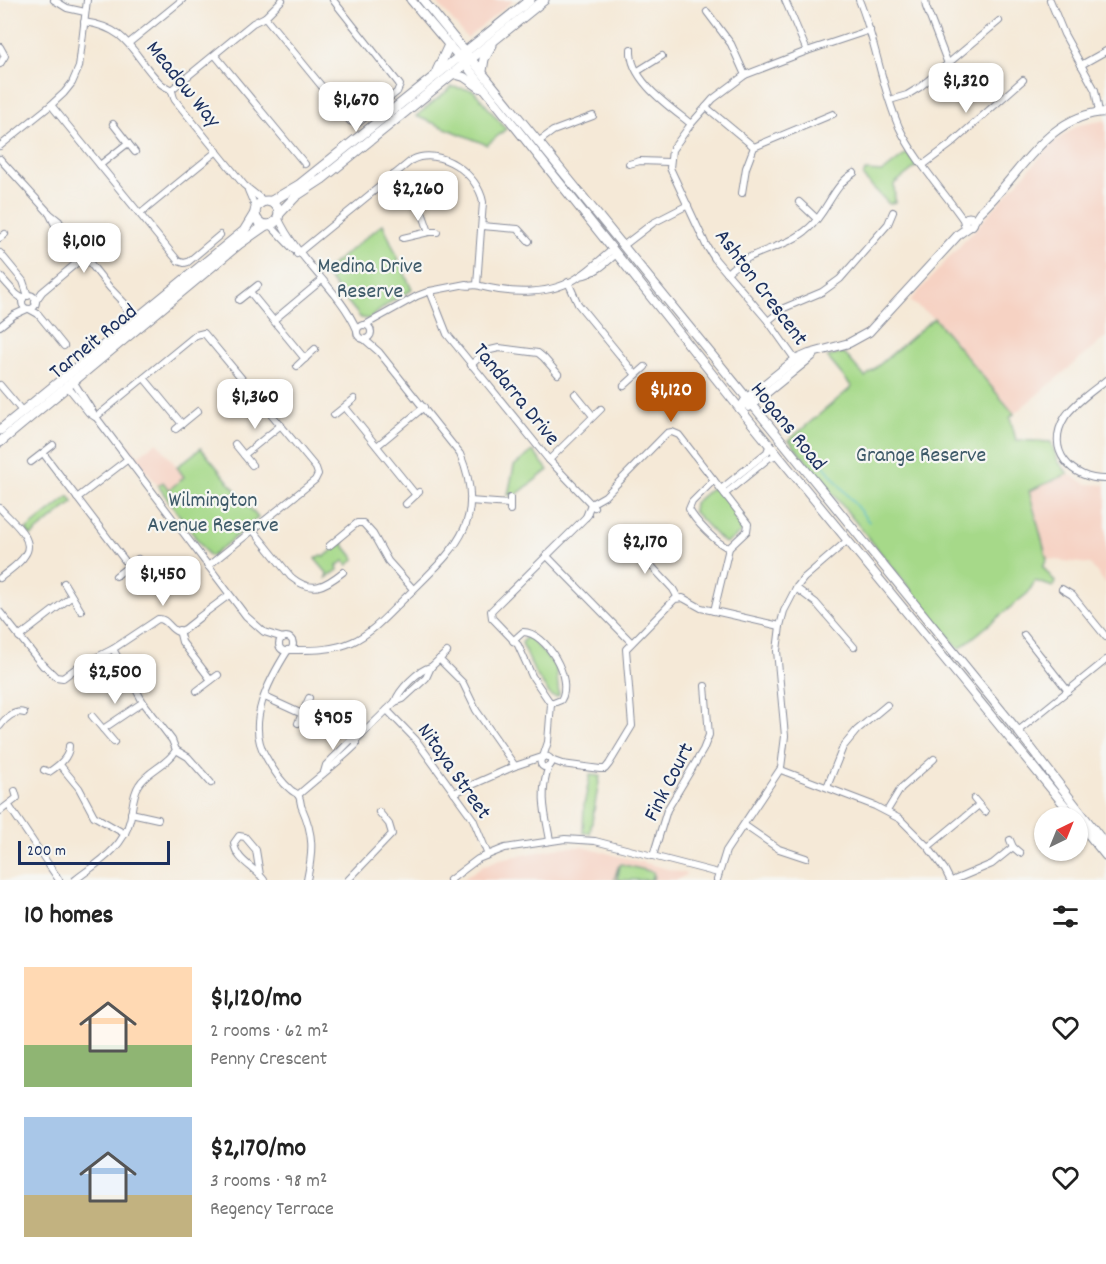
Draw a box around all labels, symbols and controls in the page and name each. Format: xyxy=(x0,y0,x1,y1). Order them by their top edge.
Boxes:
street label: Meadow Way xyxy=(137,35,228,136)
pin: $1,320 xyxy=(917,63,1015,114)
text: $1,320 xyxy=(943,68,989,96)
pin: $1,670 xyxy=(307,82,405,133)
text: $1,670 xyxy=(333,87,379,115)
pin: $2,260 xyxy=(369,171,467,222)
text: $2,260 xyxy=(392,176,444,204)
pin: $1,010 xyxy=(35,223,133,274)
street label: Ashton Crescent xyxy=(706,223,814,353)
text: $1,010 xyxy=(62,228,106,256)
park label: Medina Drive Reserve xyxy=(318,252,422,308)
street label: Tarneit Road xyxy=(43,297,145,388)
street label: Tandarra Drive xyxy=(464,337,566,453)
pin: $1,120 xyxy=(622,372,720,423)
street label: Hogans Road xyxy=(742,376,833,478)
text: $1,120 xyxy=(650,377,692,405)
pin: $1,360 xyxy=(206,379,304,430)
text: $1,360 xyxy=(231,384,279,412)
park label: Grange Reserve xyxy=(856,441,986,472)
park label: Wilmington Avenue Reserve xyxy=(147,486,279,542)
pin: $2,170 xyxy=(596,524,694,575)
text: $2,170 xyxy=(622,529,668,557)
pin: $1,450 xyxy=(114,556,212,607)
text: $1,450 xyxy=(140,561,186,589)
pin: $2,500 xyxy=(66,654,164,705)
text: $2,500 xyxy=(88,659,142,687)
pin: $905 xyxy=(297,700,369,751)
text: $905 xyxy=(313,705,353,733)
street label: Nitaya Street xyxy=(409,718,498,826)
street label: Fink Court xyxy=(637,738,703,827)
north arrow xyxy=(1034,807,1088,861)
map controls xyxy=(1034,807,1088,861)
scale bar xyxy=(18,838,170,866)
text: 200 m xyxy=(27,840,66,863)
text: 10 homes xyxy=(24,898,114,935)
icon: filters xyxy=(1049,900,1082,933)
text: $1,120/mo xyxy=(210,981,302,1018)
icon: home xyxy=(72,991,144,1063)
icon: heart xyxy=(1049,1011,1082,1044)
text: 2 rooms · 62 m² xyxy=(210,1018,329,1046)
text: Penny Crescent xyxy=(210,1046,327,1074)
text: $2,170/mo xyxy=(210,1131,306,1168)
icon: home xyxy=(72,1141,144,1213)
icon: heart xyxy=(1049,1161,1082,1194)
text: 3 rooms · 98 m² xyxy=(210,1168,327,1196)
text: Regency Terrace xyxy=(210,1196,334,1224)

